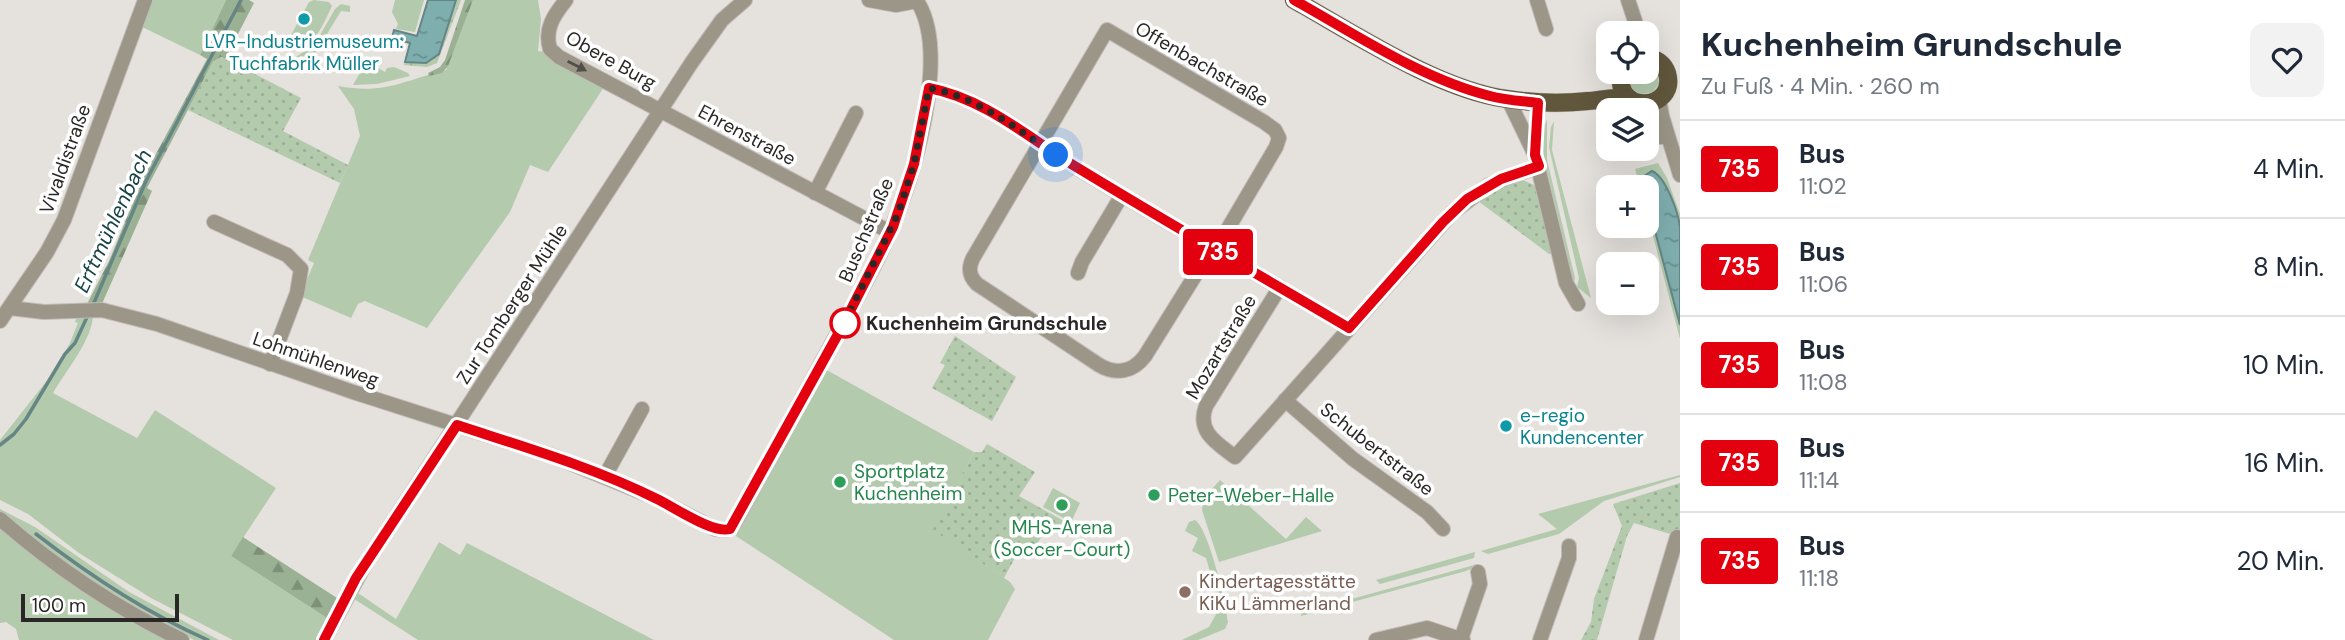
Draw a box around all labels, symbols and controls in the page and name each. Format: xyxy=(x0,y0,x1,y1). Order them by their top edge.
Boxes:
marker: LVR-Industriemuseum: Tuchfabrik Müller xyxy=(296,11,312,27)
street label: Offenbachstraße xyxy=(1131,16,1273,112)
map controls xyxy=(1596,21,1659,315)
button: locate xyxy=(1596,21,1659,84)
text: Kuchenheim Grundschule xyxy=(1701,23,2122,66)
button: heart xyxy=(2250,23,2324,97)
street label: Obere Burg xyxy=(561,25,661,95)
place label: LVR-Industriemuseum: Tuchfabrik Müller xyxy=(205,29,403,76)
one-way arrow xyxy=(567,61,587,72)
text: Zu Fuß · 4 Min. · 260 m xyxy=(1701,71,1940,101)
button: layers xyxy=(1596,98,1659,161)
street label: Ehrenstraße xyxy=(694,99,800,171)
street label: Vivaldistraße xyxy=(34,101,96,217)
your location xyxy=(1038,137,1073,172)
text: Bus xyxy=(1799,137,1845,171)
water label: Erftmühlenbach xyxy=(68,145,158,297)
text: 4 Min. xyxy=(2253,152,2324,186)
text: 735 xyxy=(1718,153,1761,184)
text: 11:02 xyxy=(1799,171,1847,201)
street label: Buschstraße xyxy=(833,174,899,286)
button: + xyxy=(1596,175,1659,238)
street label: Zur Tomberger Mühle xyxy=(451,219,573,389)
line badge: 735 xyxy=(1178,229,1258,275)
text: Bus xyxy=(1799,235,1845,269)
text: 735 xyxy=(1197,236,1239,267)
text: 8 Min. xyxy=(2253,250,2324,284)
text: 735 xyxy=(1718,251,1761,282)
button: − xyxy=(1596,252,1659,315)
text: 11:06 xyxy=(1799,269,1848,299)
street label: Mozartstraße xyxy=(1180,290,1262,404)
marker: Kuchenheim Grundschule xyxy=(830,308,860,338)
place label: Kuchenheim Grundschule xyxy=(866,311,1107,336)
street label: Lohmühlenweg xyxy=(250,326,383,392)
text: Bus xyxy=(1799,333,1845,367)
text: 10 Min. xyxy=(2243,348,2324,382)
text: 735 xyxy=(1718,349,1761,380)
text: 11:08 xyxy=(1799,367,1848,397)
street label: Schubertstraße xyxy=(1315,397,1439,501)
place label: e-regio Kundencenter xyxy=(1520,403,1644,450)
marker: e-regio Kundencenter xyxy=(1498,418,1514,434)
text: Bus xyxy=(1799,431,1845,465)
text: 16 Min. xyxy=(2244,446,2324,480)
text: 735 xyxy=(1718,447,1761,478)
place label: Sportplatz Kuchenheim xyxy=(854,459,962,506)
text: 11:14 xyxy=(1799,465,1839,495)
marker: Sportplatz Kuchenheim xyxy=(832,474,848,490)
place label: Peter-Weber-Halle xyxy=(1168,483,1334,508)
marker: Peter-Weber-Halle xyxy=(1146,487,1162,503)
marker: MHS-Arena (Soccer-Court) xyxy=(1054,497,1070,513)
place label: MHS-Arena (Soccer-Court) xyxy=(994,515,1130,562)
text: Bus xyxy=(1799,529,1845,563)
text: 20 Min. xyxy=(2236,544,2324,578)
text: 735 xyxy=(1718,545,1761,576)
text: 11:18 xyxy=(1799,563,1839,593)
place label: Kindertagesstätte KiKu Lämmerland xyxy=(1199,569,1356,616)
marker: Kindertagesstätte KiKu Lämmerland xyxy=(1177,584,1193,600)
scale bar xyxy=(21,591,178,623)
text: 100 m xyxy=(32,593,86,618)

